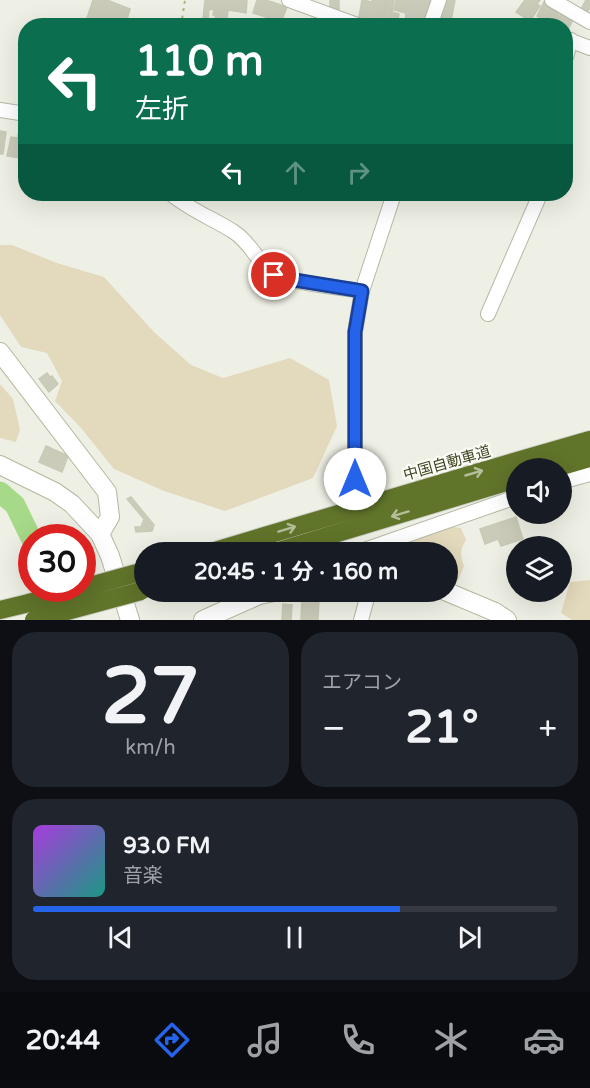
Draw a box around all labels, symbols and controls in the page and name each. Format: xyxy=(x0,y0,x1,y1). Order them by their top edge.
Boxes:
text: 110 m xyxy=(135,36,264,87)
icon: left xyxy=(36,42,114,120)
text: 左折 xyxy=(135,93,189,126)
icon: left xyxy=(216,156,249,189)
icon: ahead xyxy=(279,156,312,189)
icon: right xyxy=(342,156,375,189)
pin xyxy=(248,249,299,300)
icon: arrive xyxy=(257,258,290,291)
street label: 中国自動車道 xyxy=(401,442,493,484)
position arrow xyxy=(323,447,387,511)
map controls xyxy=(506,458,572,602)
button: sound xyxy=(506,458,572,524)
one-way arrow xyxy=(464,467,483,478)
one-way arrow xyxy=(391,509,410,520)
one-way arrow xyxy=(277,523,296,534)
speed limit sign: 30 xyxy=(18,524,96,602)
button: layers xyxy=(506,536,572,602)
text: 20:45 · 1 分 · 160 m xyxy=(194,559,398,585)
text: 27 xyxy=(102,650,199,744)
text: エアコン xyxy=(322,671,402,695)
text: 21° xyxy=(405,701,479,755)
text: − xyxy=(322,709,346,748)
text: + xyxy=(538,709,557,748)
text: km/h xyxy=(125,736,176,760)
text: 93.0 FM xyxy=(123,833,211,859)
text: 音楽 xyxy=(123,864,163,888)
icon: previous xyxy=(104,921,137,954)
icon: pause xyxy=(278,921,311,954)
icon: next xyxy=(453,921,486,954)
icon: directions xyxy=(151,1019,193,1061)
icon: music xyxy=(244,1019,286,1061)
icon: phone xyxy=(337,1019,379,1061)
icon: climate xyxy=(430,1019,472,1061)
icon: car xyxy=(523,1019,565,1061)
text: 20:44 xyxy=(25,1024,100,1057)

